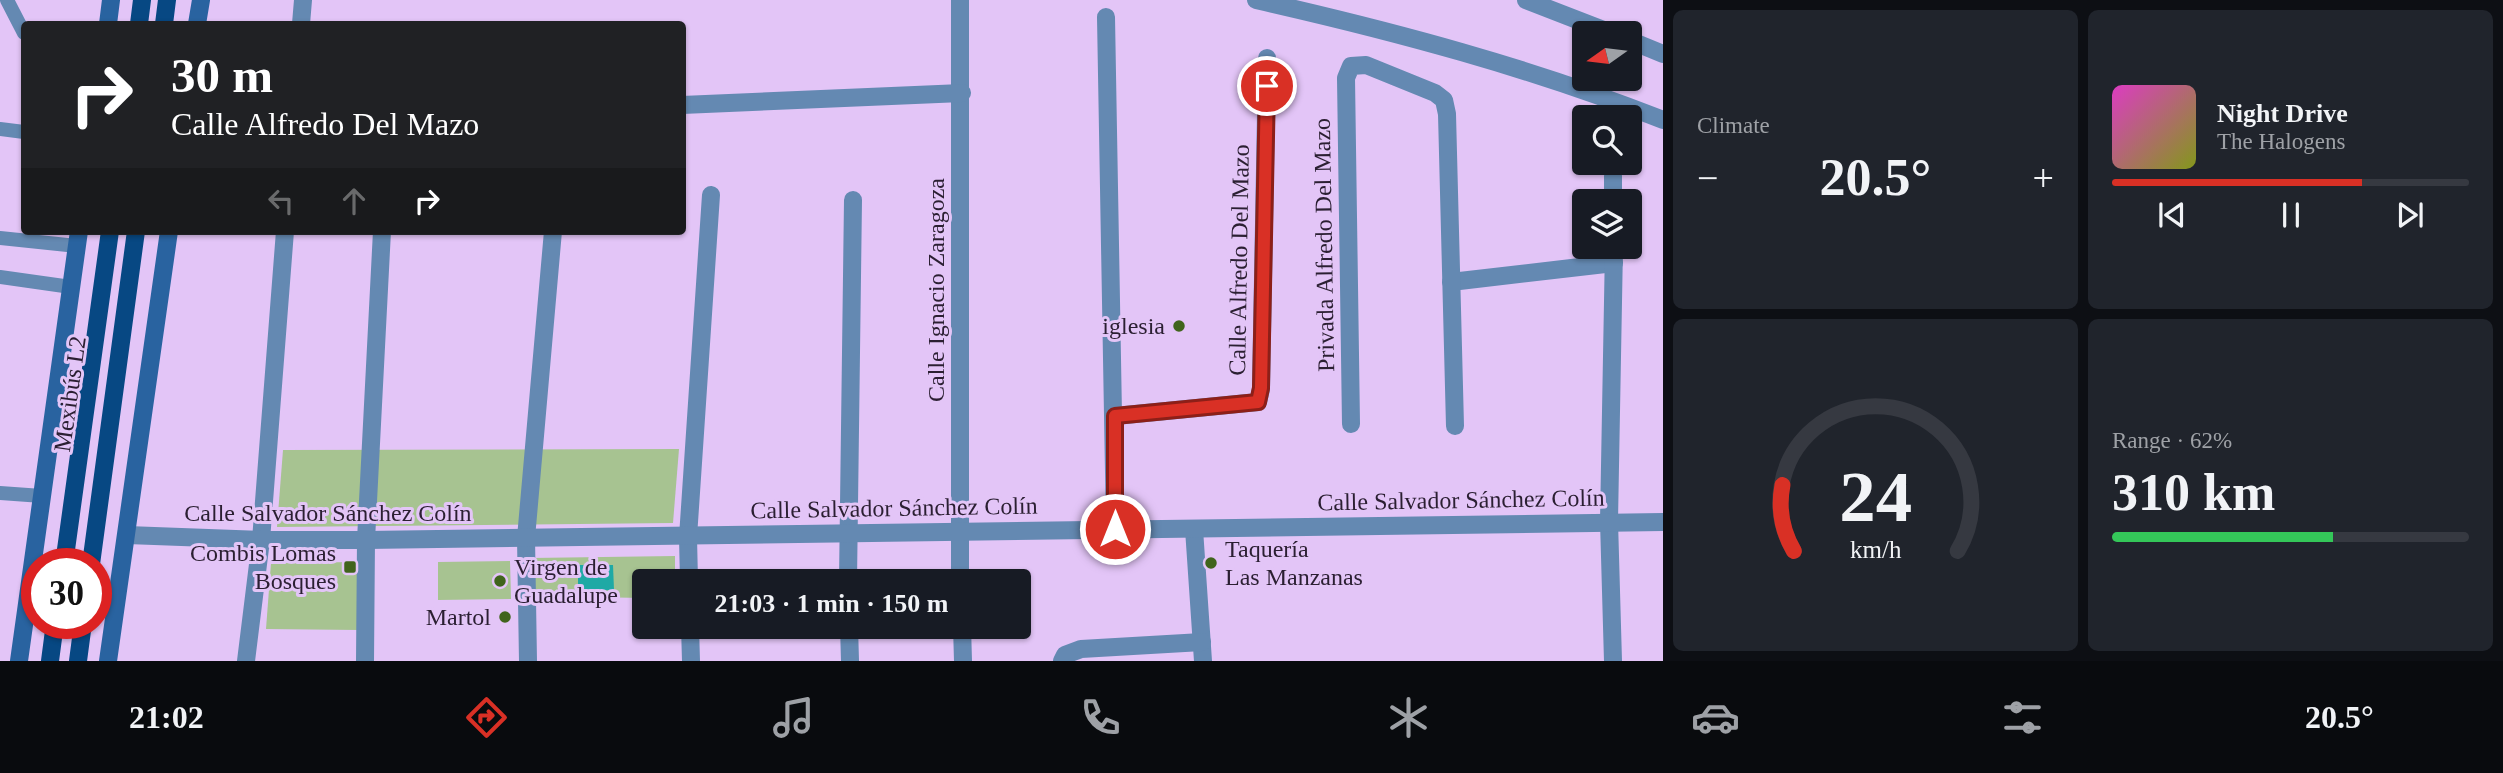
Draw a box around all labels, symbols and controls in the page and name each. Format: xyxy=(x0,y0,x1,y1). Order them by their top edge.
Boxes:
north arrow xyxy=(1572,21,1642,91)
map controls xyxy=(1572,21,1642,259)
text: 30 m xyxy=(171,48,273,103)
icon: right xyxy=(56,49,147,140)
pin xyxy=(1237,56,1297,116)
icon: arrive xyxy=(1248,67,1286,105)
text: Night Drive xyxy=(2217,99,2348,128)
button: search xyxy=(1572,105,1642,175)
text: Calle Alfredo Del Mazo xyxy=(171,106,479,142)
text: Climate xyxy=(1697,113,1770,138)
street label: Privada Alfredo Del Mazo xyxy=(1309,118,1339,372)
text: The Halogens xyxy=(2217,129,2345,154)
street label: Calle Alfredo Del Mazo xyxy=(1224,144,1254,376)
text: 20.5° xyxy=(1820,149,1931,206)
text: − xyxy=(1697,157,1718,199)
text: + xyxy=(2033,157,2054,199)
street label: Calle Ignacio Zaragoza xyxy=(923,178,949,402)
icon: left xyxy=(262,182,300,220)
icon: ahead xyxy=(335,182,373,220)
icon: right xyxy=(408,182,446,220)
button: layers xyxy=(1572,189,1642,259)
icon: previous xyxy=(2153,196,2191,234)
icon: pause xyxy=(2272,196,2310,234)
icon: next xyxy=(2391,196,2429,234)
place label: iglesia xyxy=(1102,313,1165,339)
marker: iglesia xyxy=(1171,318,1187,334)
street label: Mexibús L2 xyxy=(49,334,91,454)
text: Range · 62% xyxy=(2112,428,2232,453)
text: 24 xyxy=(1839,456,1912,537)
text: 310 km xyxy=(2112,464,2275,521)
street label: Calle Salvador Sánchez Colín xyxy=(1317,484,1605,516)
street label: Calle Salvador Sánchez Colín xyxy=(750,492,1038,524)
position arrow xyxy=(1078,492,1152,566)
street label: Calle Salvador Sánchez Colín xyxy=(184,500,472,526)
place label: Taquería Las Manzanas xyxy=(1225,536,1363,590)
text: km/h xyxy=(1850,536,1902,563)
place label: Combis Lomas Bosques xyxy=(190,540,336,594)
speed limit sign: 30 xyxy=(21,548,112,639)
place label: Virgen de Guadalupe xyxy=(514,554,618,608)
marker: Taquería Las Manzanas xyxy=(1203,555,1219,571)
marker: Combis Lomas Bosques xyxy=(342,559,358,575)
marker: Virgen de Guadalupe xyxy=(492,573,508,589)
text: 21:03 · 1 min · 150 m xyxy=(715,589,949,618)
place label: Martol xyxy=(426,604,491,630)
marker: Martol xyxy=(497,609,513,625)
icon: directions xyxy=(462,693,511,742)
icon: music xyxy=(769,693,818,742)
icon: phone xyxy=(1076,693,1125,742)
icon: climate xyxy=(1384,693,1433,742)
icon: car xyxy=(1691,693,1740,742)
icon: filters xyxy=(1998,693,2047,742)
text: 21:02 xyxy=(129,699,204,735)
text: 20.5° xyxy=(2305,699,2374,735)

